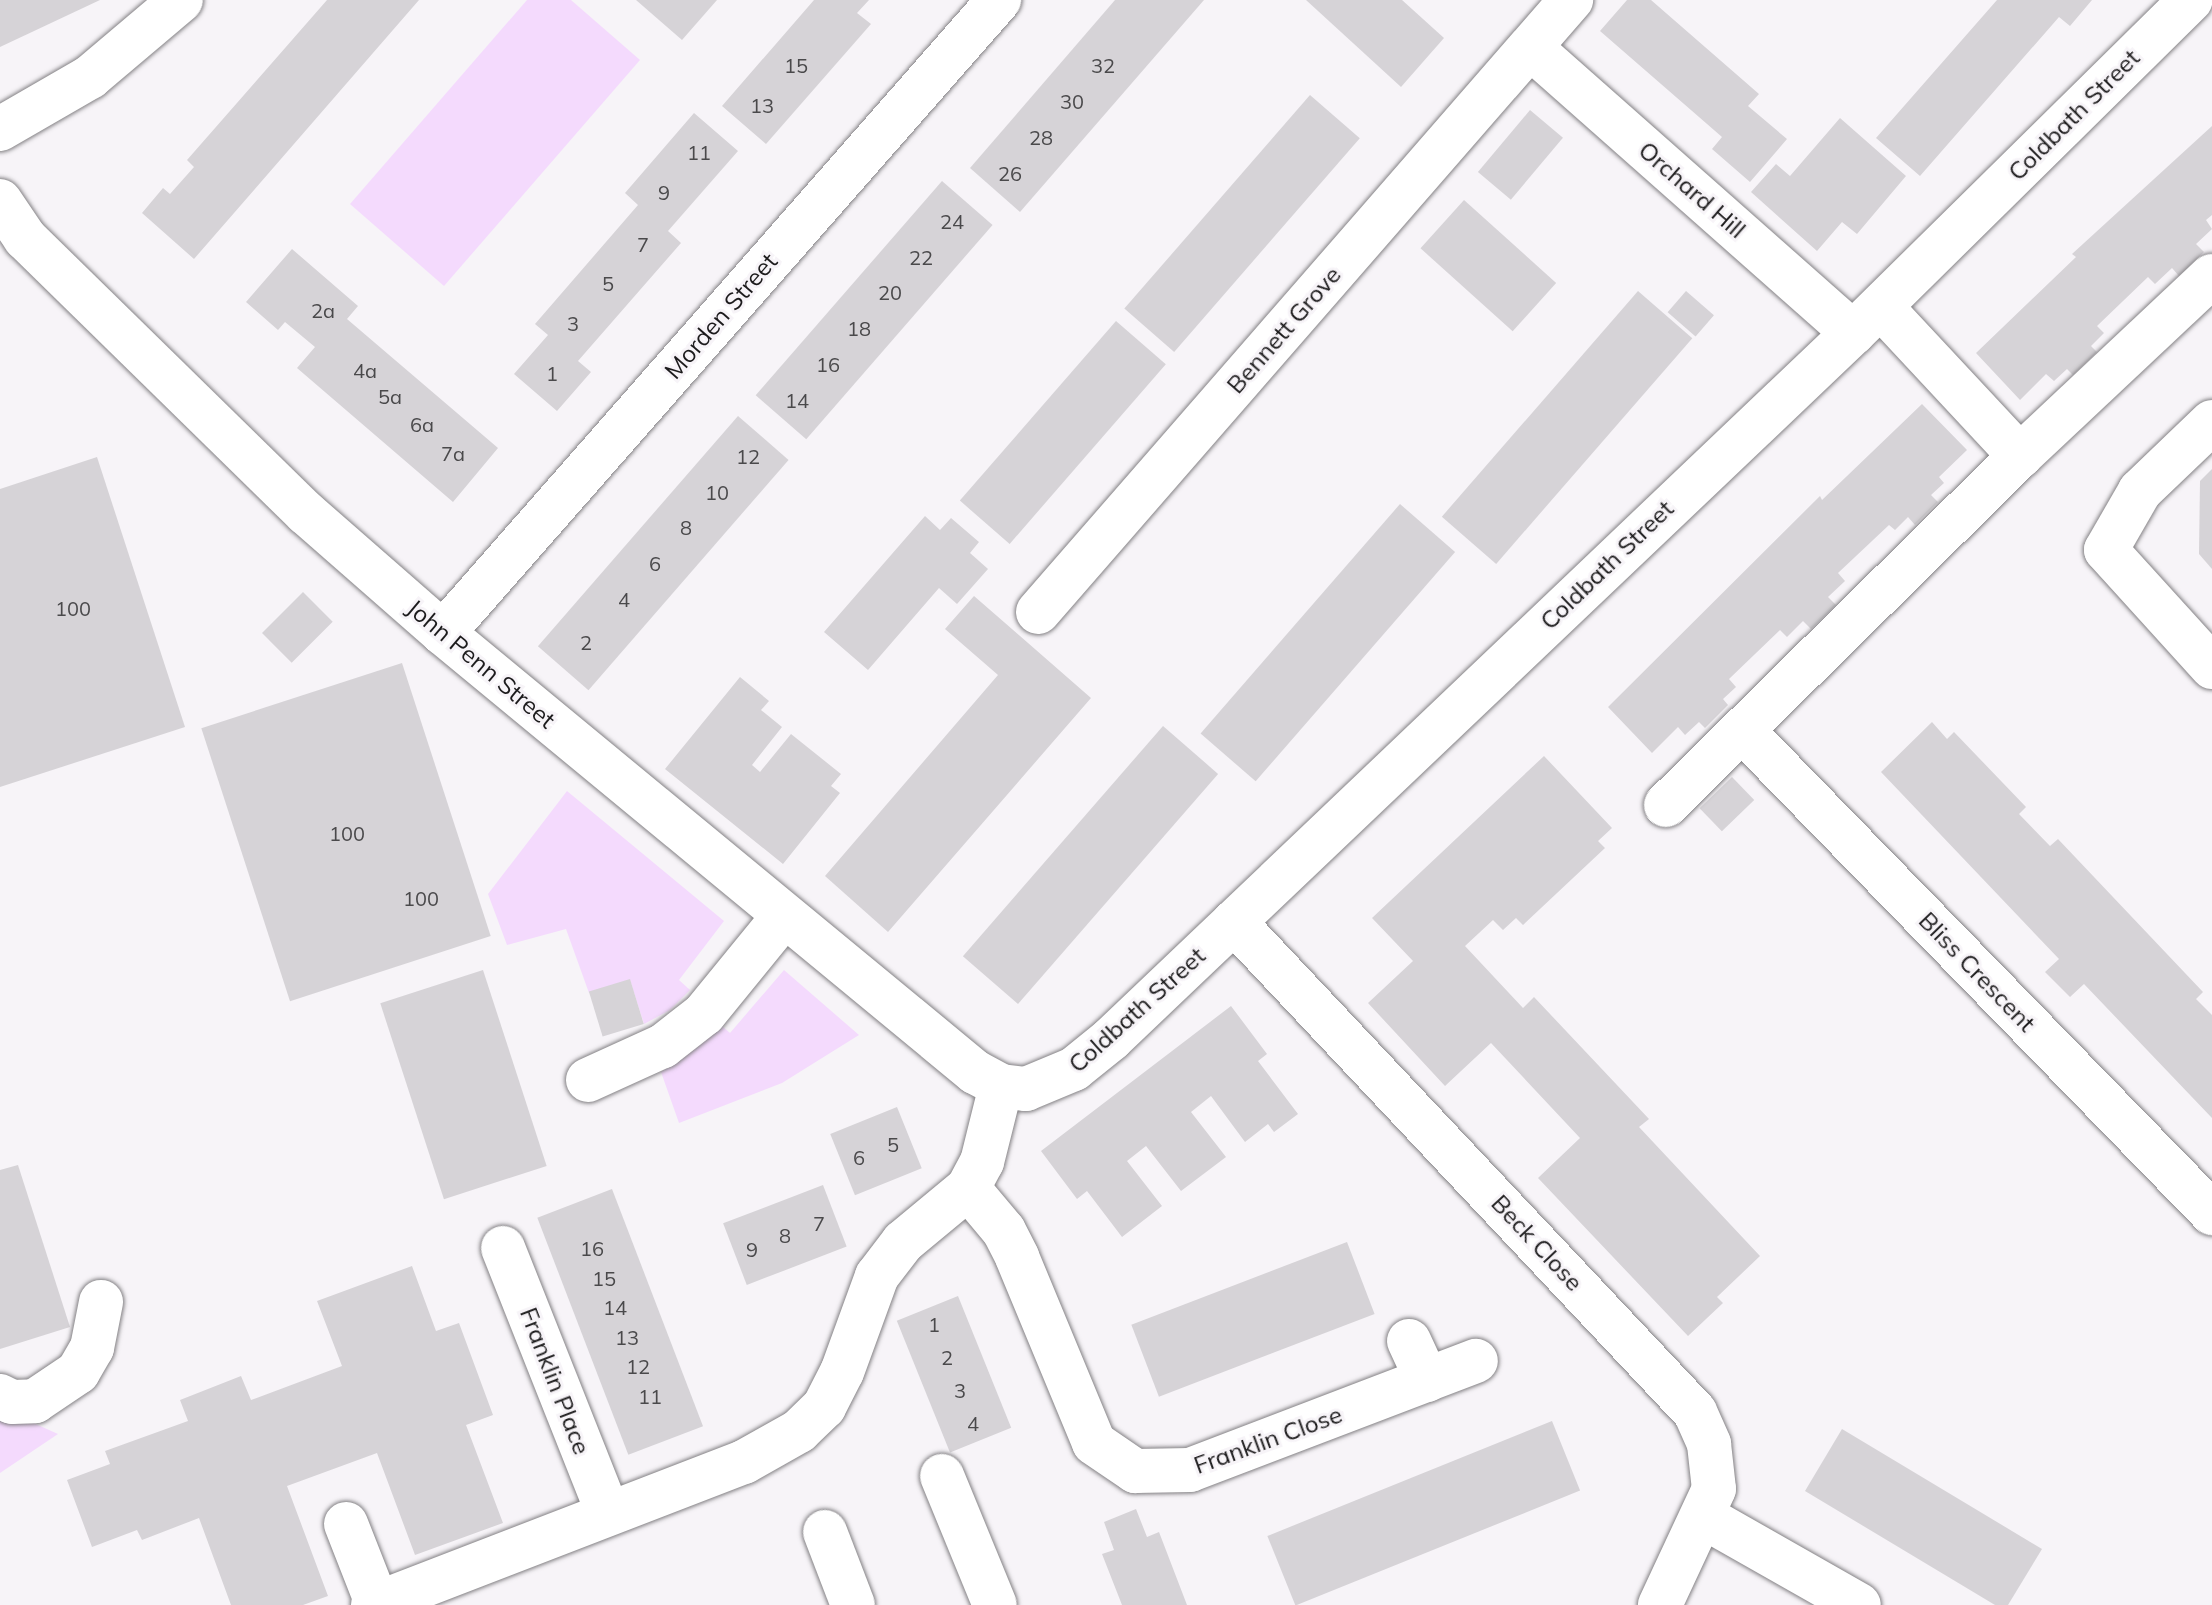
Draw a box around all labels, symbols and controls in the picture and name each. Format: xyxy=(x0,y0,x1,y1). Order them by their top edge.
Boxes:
street label: Coldbath Street xyxy=(2003,44,2145,186)
house number: 15 xyxy=(784,53,808,77)
house number: 32 xyxy=(1091,53,1115,77)
house number: 30 xyxy=(1060,89,1084,113)
house number: 13 xyxy=(750,93,774,117)
house number: 28 xyxy=(1029,125,1053,149)
street label: Orchard Hill xyxy=(1633,136,1751,244)
house number: 11 xyxy=(687,140,711,164)
house number: 26 xyxy=(998,161,1022,185)
house number: 9 xyxy=(658,180,670,204)
house number: 24 xyxy=(940,209,964,233)
house number: 7 xyxy=(637,232,649,256)
house number: 22 xyxy=(909,245,933,269)
street label: Morden Street xyxy=(659,247,783,385)
street label: Bennett Grove xyxy=(1221,261,1347,399)
house number: 5 xyxy=(602,271,614,295)
house number: 20 xyxy=(878,280,902,304)
house number: 2a xyxy=(311,298,335,322)
house number: 3 xyxy=(567,311,579,335)
house number: 18 xyxy=(847,316,871,340)
house number: 16 xyxy=(816,352,840,376)
house number: 4a xyxy=(353,358,377,382)
house number: 1 xyxy=(546,361,558,385)
house number: 5a xyxy=(378,384,402,408)
house number: 14 xyxy=(785,388,809,412)
house number: 6a xyxy=(410,412,434,436)
house number: 7a xyxy=(441,441,465,465)
house number: 12 xyxy=(736,444,760,468)
house number: 10 xyxy=(705,480,729,504)
street label: Coldbath Street xyxy=(1535,494,1679,636)
house number: 8 xyxy=(680,515,692,539)
house number: 6 xyxy=(649,551,661,575)
house number: 4 xyxy=(618,587,630,611)
street label: John Penn Street xyxy=(401,594,561,734)
house number: 100 xyxy=(55,596,91,620)
house number: 2 xyxy=(580,630,592,654)
house number: 100 xyxy=(329,821,365,845)
house number: 100 xyxy=(403,886,439,910)
street label: Bliss Crescent xyxy=(1913,906,2041,1038)
street label: Coldbath Street xyxy=(1063,941,1211,1079)
house number: 5 xyxy=(887,1132,899,1156)
house number: 6 xyxy=(853,1145,865,1169)
street label: Beck Close xyxy=(1485,1189,1589,1297)
house number: 7 xyxy=(813,1211,825,1235)
house number: 8 xyxy=(779,1223,791,1247)
house number: 16 xyxy=(580,1236,604,1260)
house number: 9 xyxy=(746,1237,758,1261)
house number: 15 xyxy=(592,1266,616,1290)
house number: 14 xyxy=(603,1295,627,1319)
street label: Franklin Place xyxy=(514,1304,596,1458)
house number: 1 xyxy=(928,1312,940,1336)
house number: 13 xyxy=(615,1325,639,1349)
house number: 2 xyxy=(941,1345,953,1369)
house number: 12 xyxy=(626,1354,650,1378)
house number: 3 xyxy=(954,1378,966,1402)
house number: 11 xyxy=(638,1384,662,1408)
street label: Franklin Close xyxy=(1190,1400,1346,1480)
house number: 4 xyxy=(967,1411,979,1435)

